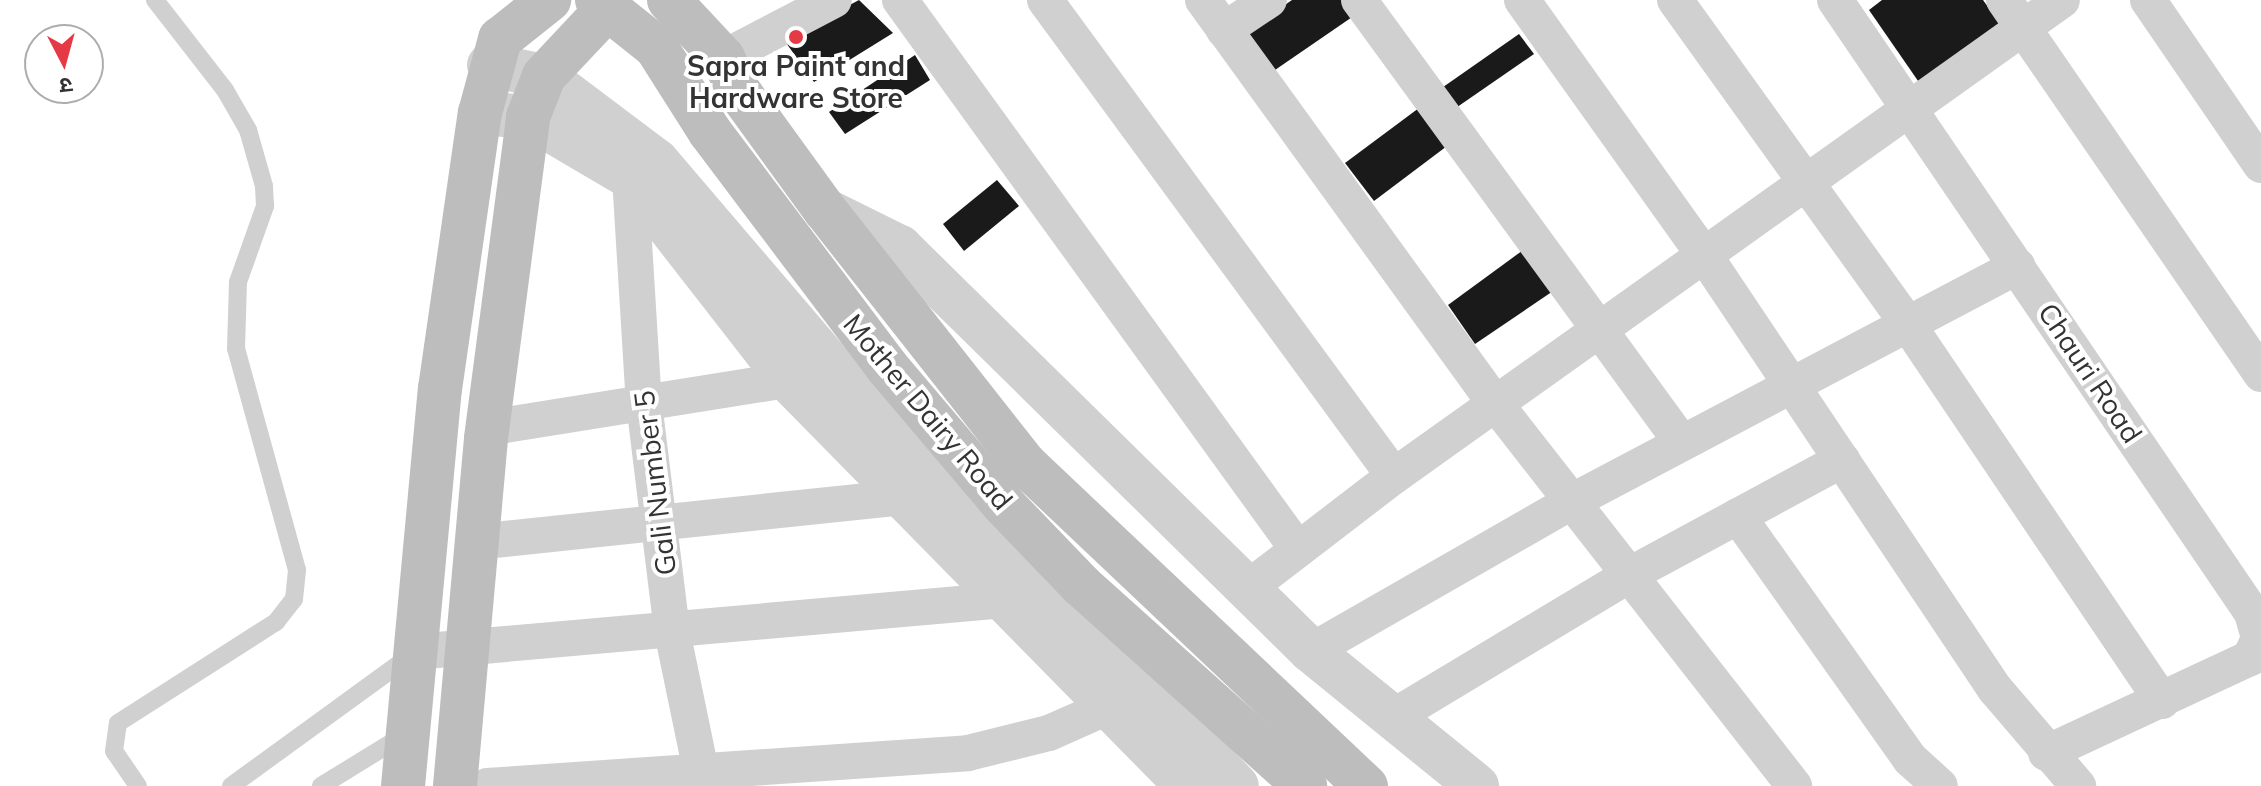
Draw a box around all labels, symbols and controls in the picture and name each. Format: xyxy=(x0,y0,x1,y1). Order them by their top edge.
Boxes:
north arrow xyxy=(24,24,104,104)
marker: Sapra Paint and Hardware Store xyxy=(787,28,805,46)
place label: Sapra Paint and Hardware Store xyxy=(687,49,905,115)
text: उ xyxy=(58,71,74,100)
street label: Chauri Road xyxy=(2031,297,2149,449)
street label: Mother Dairy Road xyxy=(836,307,1020,517)
street label: Gali Number 5 xyxy=(627,389,683,577)

